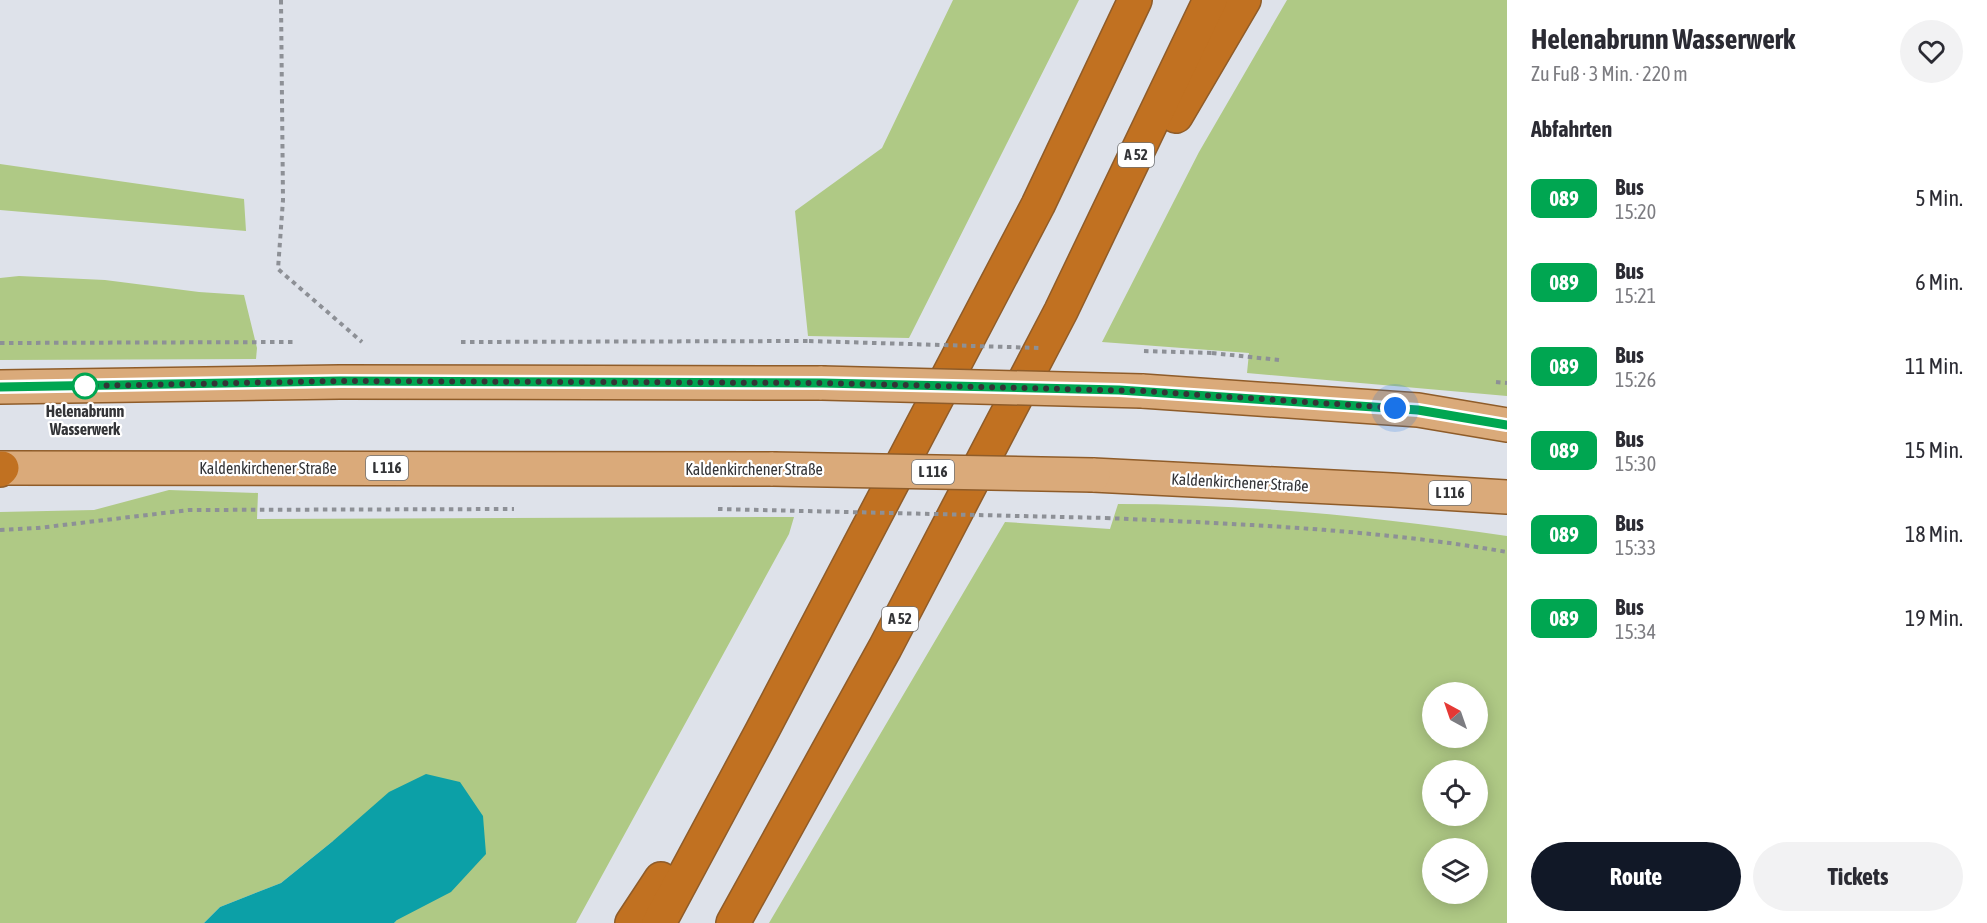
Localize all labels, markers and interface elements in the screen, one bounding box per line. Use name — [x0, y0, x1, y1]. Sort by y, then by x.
button: heart — [1900, 20, 1963, 83]
text: Helenabrunn Wasserwerk — [1531, 23, 1795, 55]
text: Zu Fuß · 3 Min. · 220 m — [1531, 62, 1688, 85]
text: Abfahrten — [1531, 116, 1612, 142]
road number: A 52 — [1118, 143, 1154, 167]
text: Bus — [1615, 174, 1644, 200]
text: 5 Min. — [1915, 185, 1963, 211]
text: 089 — [1549, 186, 1579, 210]
text: 15:20 — [1615, 200, 1656, 223]
text: Bus — [1615, 258, 1644, 284]
text: 6 Min. — [1915, 269, 1963, 295]
text: 089 — [1549, 270, 1579, 294]
text: 15:21 — [1615, 284, 1656, 307]
text: Bus — [1615, 342, 1644, 368]
text: 11 Min. — [1905, 353, 1963, 379]
text: 089 — [1549, 354, 1579, 378]
text: 15:26 — [1615, 368, 1656, 391]
marker: Helenabrunn Wasserwerk — [72, 373, 98, 399]
your location — [1380, 393, 1410, 423]
place label: Helenabrunn Wasserwerk — [46, 402, 125, 438]
text: Bus — [1615, 426, 1644, 452]
text: 15 Min. — [1905, 437, 1963, 463]
text: 089 — [1549, 438, 1579, 462]
text: 15:30 — [1615, 452, 1656, 475]
road number: L 116 — [366, 456, 408, 480]
street label: Kaldenkirchener Straße — [199, 459, 337, 477]
street label: Kaldenkirchener Straße — [685, 460, 823, 478]
road number: L 116 — [912, 460, 954, 484]
street label: Kaldenkirchener Straße — [1171, 469, 1309, 495]
road number: L 116 — [1429, 481, 1471, 505]
text: Bus — [1615, 510, 1644, 536]
text: 18 Min. — [1905, 521, 1963, 547]
text: 089 — [1549, 522, 1579, 546]
text: 15:33 — [1615, 536, 1656, 559]
text: Bus — [1615, 594, 1644, 620]
text: 19 Min. — [1905, 605, 1963, 631]
text: 089 — [1549, 606, 1579, 630]
road number: A 52 — [882, 607, 918, 631]
text: 15:34 — [1615, 620, 1656, 643]
north arrow — [1422, 682, 1488, 748]
map controls — [1422, 682, 1488, 904]
button: locate — [1422, 760, 1488, 826]
button: layers — [1422, 838, 1488, 904]
button: Route — [1531, 842, 1741, 911]
button: Tickets — [1753, 842, 1963, 911]

